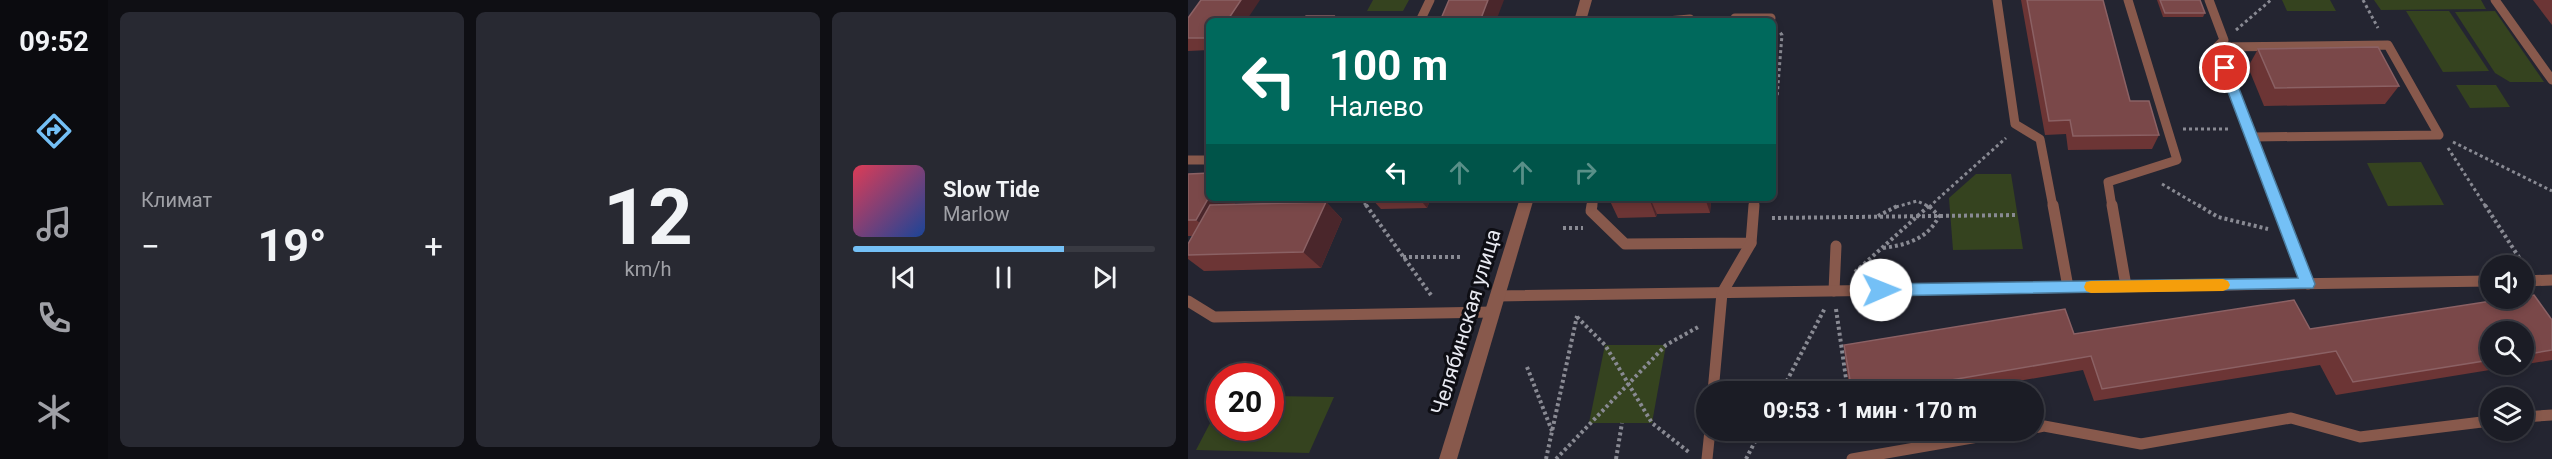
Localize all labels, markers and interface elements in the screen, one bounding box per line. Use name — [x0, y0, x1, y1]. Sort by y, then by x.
text: 09:52 — [19, 26, 89, 58]
text: 100 m — [1329, 41, 1448, 90]
icon: left — [1230, 42, 1308, 120]
pin — [2199, 42, 2250, 93]
icon: arrive — [2208, 51, 2241, 84]
text: Налево — [1329, 91, 1424, 123]
icon: directions — [33, 110, 75, 152]
icon: left — [1380, 156, 1413, 189]
icon: ahead — [1443, 156, 1476, 189]
icon: ahead — [1506, 156, 1539, 189]
icon: right — [1569, 156, 1602, 189]
text: 12 — [603, 172, 693, 263]
text: Slow Tide — [943, 177, 1040, 202]
text: Климат — [141, 188, 212, 212]
text: Marlow — [943, 202, 1009, 226]
icon: music — [33, 203, 75, 245]
text: 19° — [257, 219, 327, 272]
street label: Челябинская улица — [1426, 226, 1506, 418]
text: − — [141, 227, 160, 266]
text: + — [424, 227, 443, 266]
map controls — [2480, 255, 2534, 441]
button: sound — [2480, 255, 2534, 309]
text: km/h — [625, 257, 671, 281]
position arrow — [1849, 258, 1913, 322]
icon: previous — [887, 261, 920, 294]
icon: pause — [987, 261, 1020, 294]
icon: next — [1088, 261, 1121, 294]
icon: phone — [33, 297, 75, 339]
button: search — [2480, 321, 2534, 375]
speed limit sign: 20 — [1206, 363, 1284, 441]
button: layers — [2480, 387, 2534, 441]
icon: climate — [33, 391, 75, 433]
text: 09:53 · 1 мин · 170 m — [1763, 398, 1977, 423]

